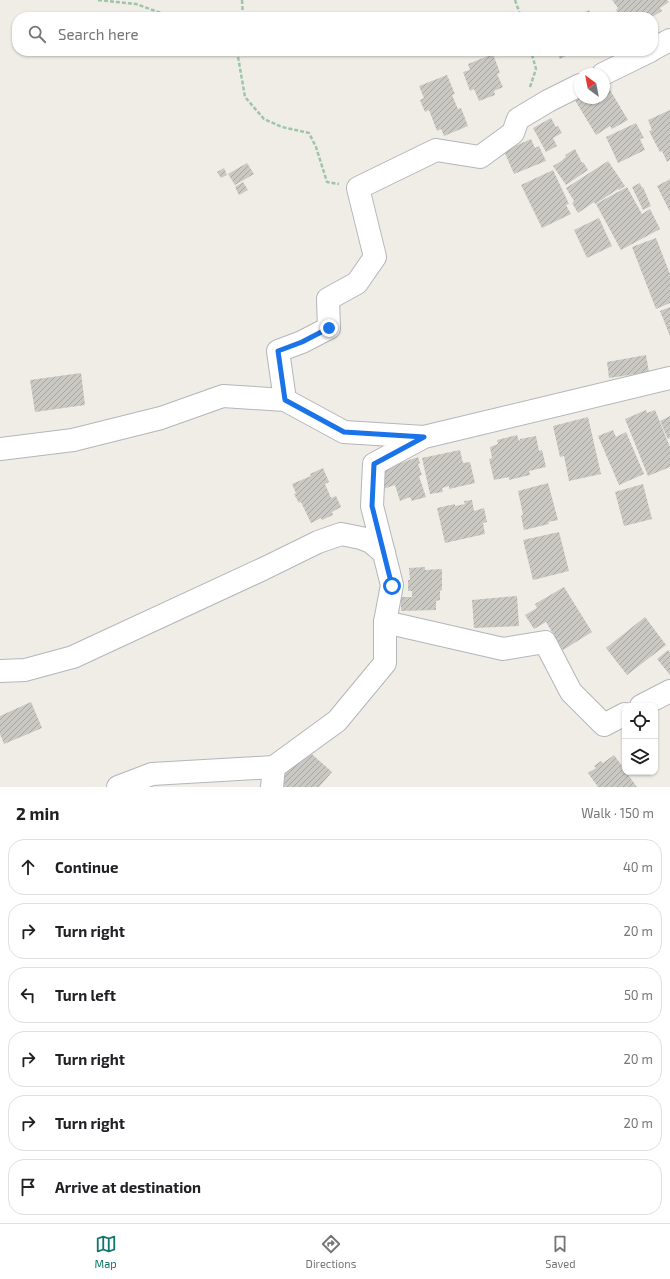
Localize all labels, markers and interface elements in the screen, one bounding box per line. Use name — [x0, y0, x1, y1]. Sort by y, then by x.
search box — [12, 12, 658, 56]
icon: search — [26, 23, 48, 45]
text: Search here — [58, 25, 139, 43]
north arrow — [574, 68, 610, 104]
route end — [320, 319, 338, 337]
route start — [383, 577, 401, 595]
map controls — [622, 703, 658, 775]
button: locate — [622, 703, 658, 739]
button: layers — [622, 739, 658, 775]
text: 2 min — [16, 803, 59, 823]
text: Walk · 150 m — [581, 805, 654, 821]
icon: ahead — [17, 856, 39, 878]
text: Continue — [55, 858, 118, 876]
text: 40 m — [623, 859, 653, 875]
icon: right — [17, 920, 39, 942]
text: Turn right — [55, 922, 125, 940]
text: 20 m — [624, 923, 653, 939]
icon: left — [17, 984, 39, 1006]
text: Turn left — [55, 986, 116, 1004]
text: 50 m — [624, 987, 653, 1003]
icon: right — [17, 1048, 39, 1070]
text: Turn right — [55, 1050, 125, 1068]
text: 20 m — [624, 1051, 653, 1067]
icon: right — [17, 1112, 39, 1134]
text: Turn right — [55, 1114, 125, 1132]
text: 20 m — [624, 1115, 653, 1131]
icon: arrive — [17, 1176, 39, 1198]
text: Arrive at destination — [55, 1178, 201, 1196]
tab: Map — [95, 1233, 117, 1270]
tab: Directions — [306, 1233, 356, 1270]
tab: Saved — [545, 1233, 576, 1270]

